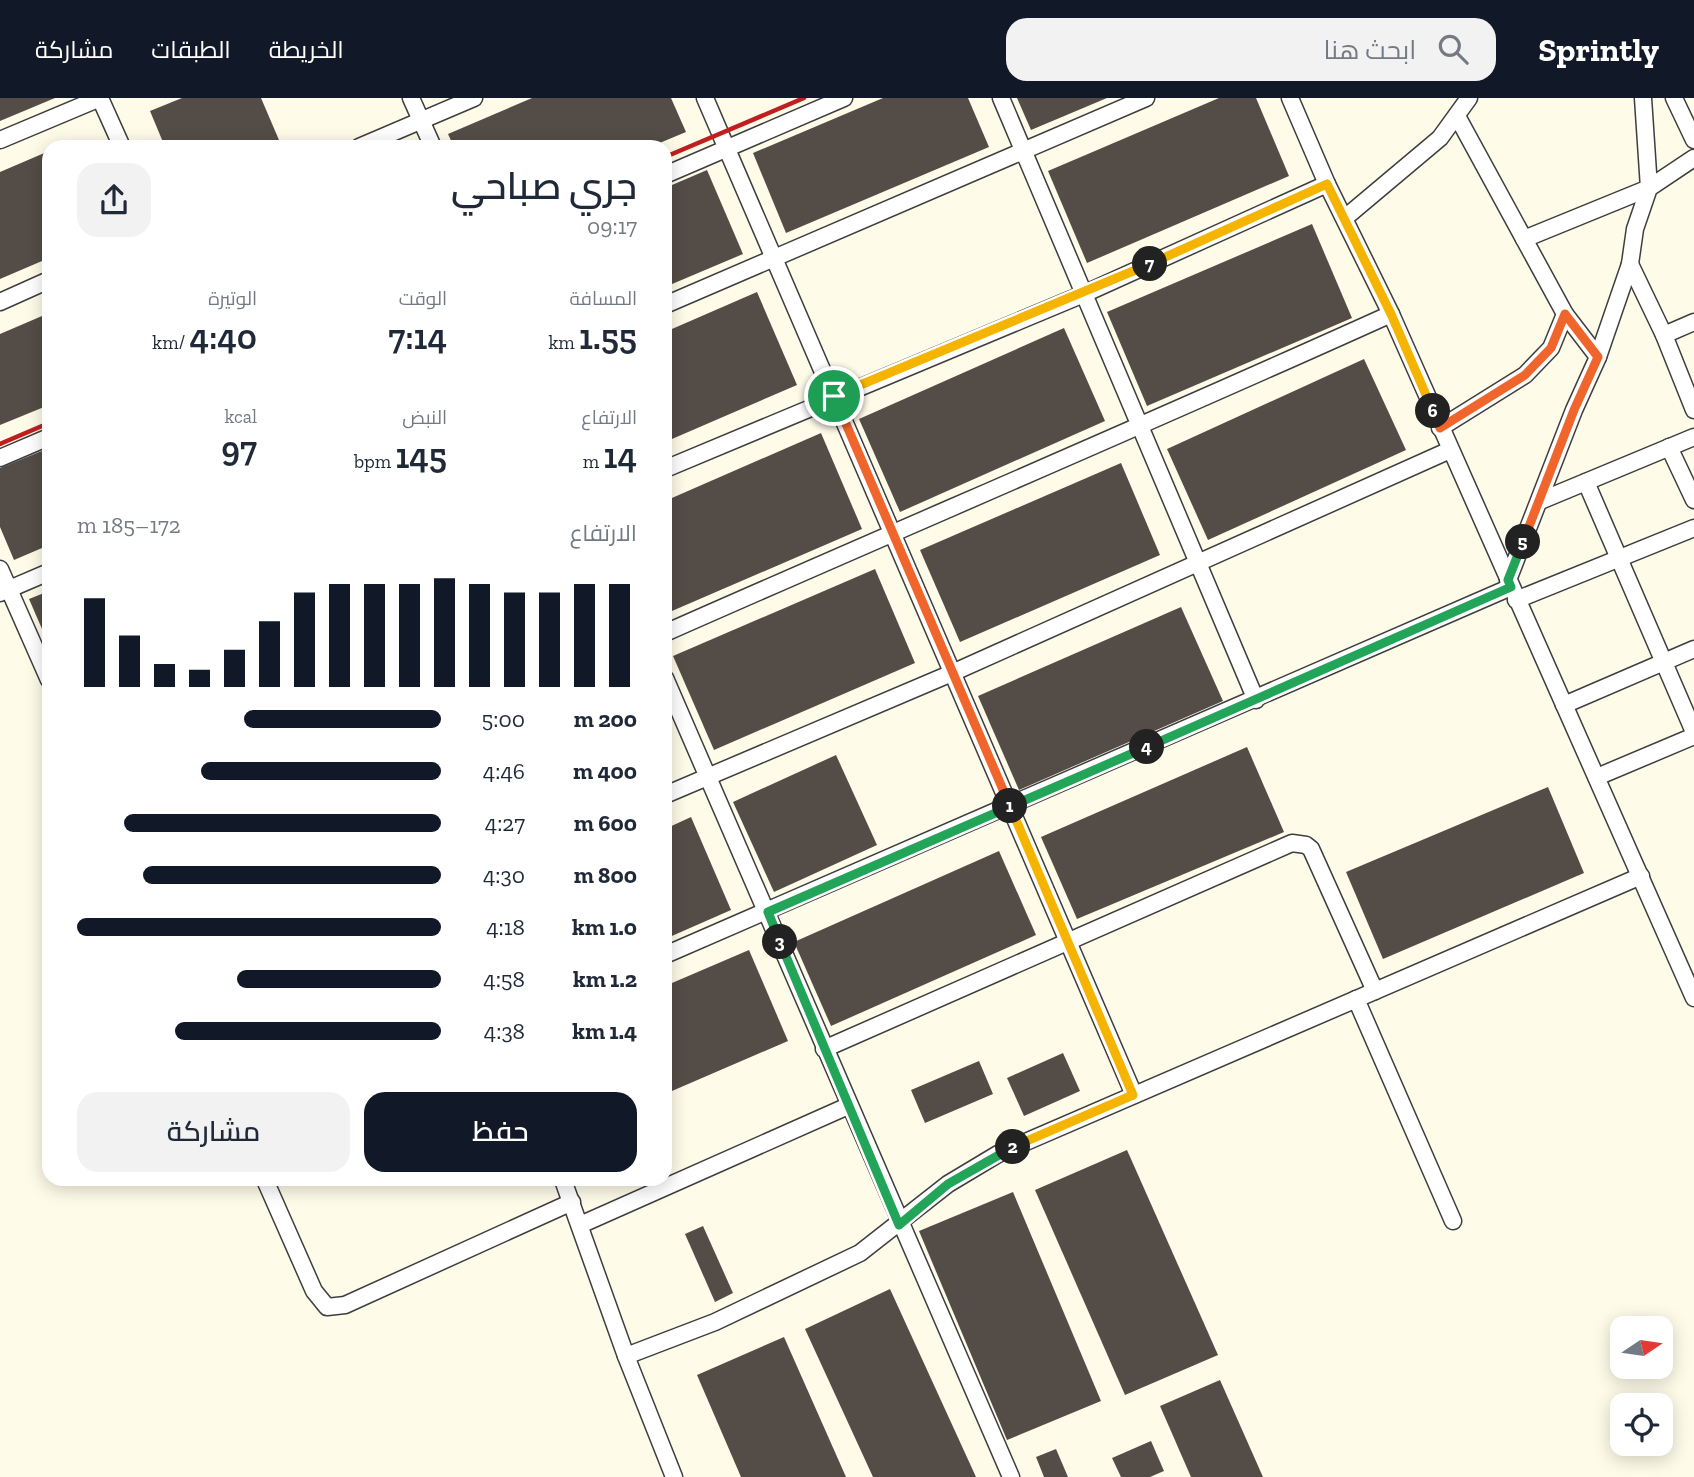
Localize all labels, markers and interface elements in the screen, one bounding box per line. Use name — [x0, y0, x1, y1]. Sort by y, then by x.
search box — [1006, 18, 1496, 81]
icon: search — [1434, 30, 1472, 68]
text: Sprintly — [1538, 30, 1659, 69]
text: ابحث هنا — [1323, 34, 1416, 66]
text: مشاركة — [35, 35, 113, 64]
text: الطبقات — [151, 35, 231, 64]
text: الخريطة — [269, 35, 344, 64]
button: share — [77, 163, 151, 237]
text: جري صباحي — [451, 163, 637, 209]
text: 09:17 — [587, 212, 637, 240]
pin: 7 — [1132, 246, 1168, 282]
text: 7 — [1145, 252, 1154, 275]
text: الوتيرة — [208, 287, 257, 310]
text: الوقت — [399, 287, 447, 310]
text: المسافة — [569, 287, 637, 310]
text: 4:40 — [189, 316, 257, 358]
text: 7:14 — [388, 316, 447, 358]
text: 1.55 — [579, 316, 637, 358]
text: /km — [152, 331, 189, 354]
text: km — [548, 331, 579, 354]
pin — [804, 366, 864, 426]
icon: arrive — [815, 377, 853, 415]
pin: 6 — [1416, 394, 1450, 428]
text: 6 — [1427, 399, 1438, 422]
text: kcal — [224, 405, 257, 428]
text: النبض — [402, 406, 447, 429]
text: الارتفاع — [581, 406, 637, 429]
text: 97 — [221, 428, 257, 470]
text: 145 — [395, 435, 447, 477]
text: 14 — [604, 435, 637, 477]
text: bpm — [354, 450, 395, 473]
text: m — [583, 450, 604, 473]
text: 172–185 m — [77, 511, 181, 539]
text: الارتفاع — [570, 519, 637, 547]
pin: 5 — [1506, 524, 1540, 560]
text: 5 — [1518, 530, 1527, 553]
text: 5:00 — [482, 705, 525, 733]
text: 200 m — [574, 705, 637, 733]
pin: 4 — [1130, 730, 1164, 764]
text: 4 — [1141, 735, 1152, 758]
text: 4:46 — [483, 757, 525, 785]
text: 400 m — [573, 757, 637, 785]
pin: 1 — [992, 788, 1028, 824]
text: 1 — [1006, 794, 1013, 817]
text: 4:27 — [485, 809, 525, 837]
text: 600 m — [574, 809, 637, 837]
text: 4:30 — [483, 861, 525, 889]
text: 800 m — [574, 861, 637, 889]
text: 4:18 — [486, 913, 525, 941]
text: 1.0 km — [572, 913, 637, 941]
pin: 3 — [762, 924, 798, 960]
text: 3 — [774, 930, 785, 953]
text: 4:58 — [483, 965, 525, 993]
text: 1.2 km — [573, 965, 637, 993]
text: 4:38 — [484, 1017, 525, 1045]
text: 1.4 km — [572, 1017, 637, 1045]
button: مشاركة — [77, 1092, 350, 1172]
button: حفظ — [364, 1092, 637, 1172]
pin: 2 — [996, 1130, 1030, 1164]
text: 2 — [1007, 1135, 1018, 1158]
north arrow — [1610, 1316, 1673, 1379]
map controls — [1610, 1316, 1673, 1456]
button: locate — [1610, 1393, 1673, 1456]

